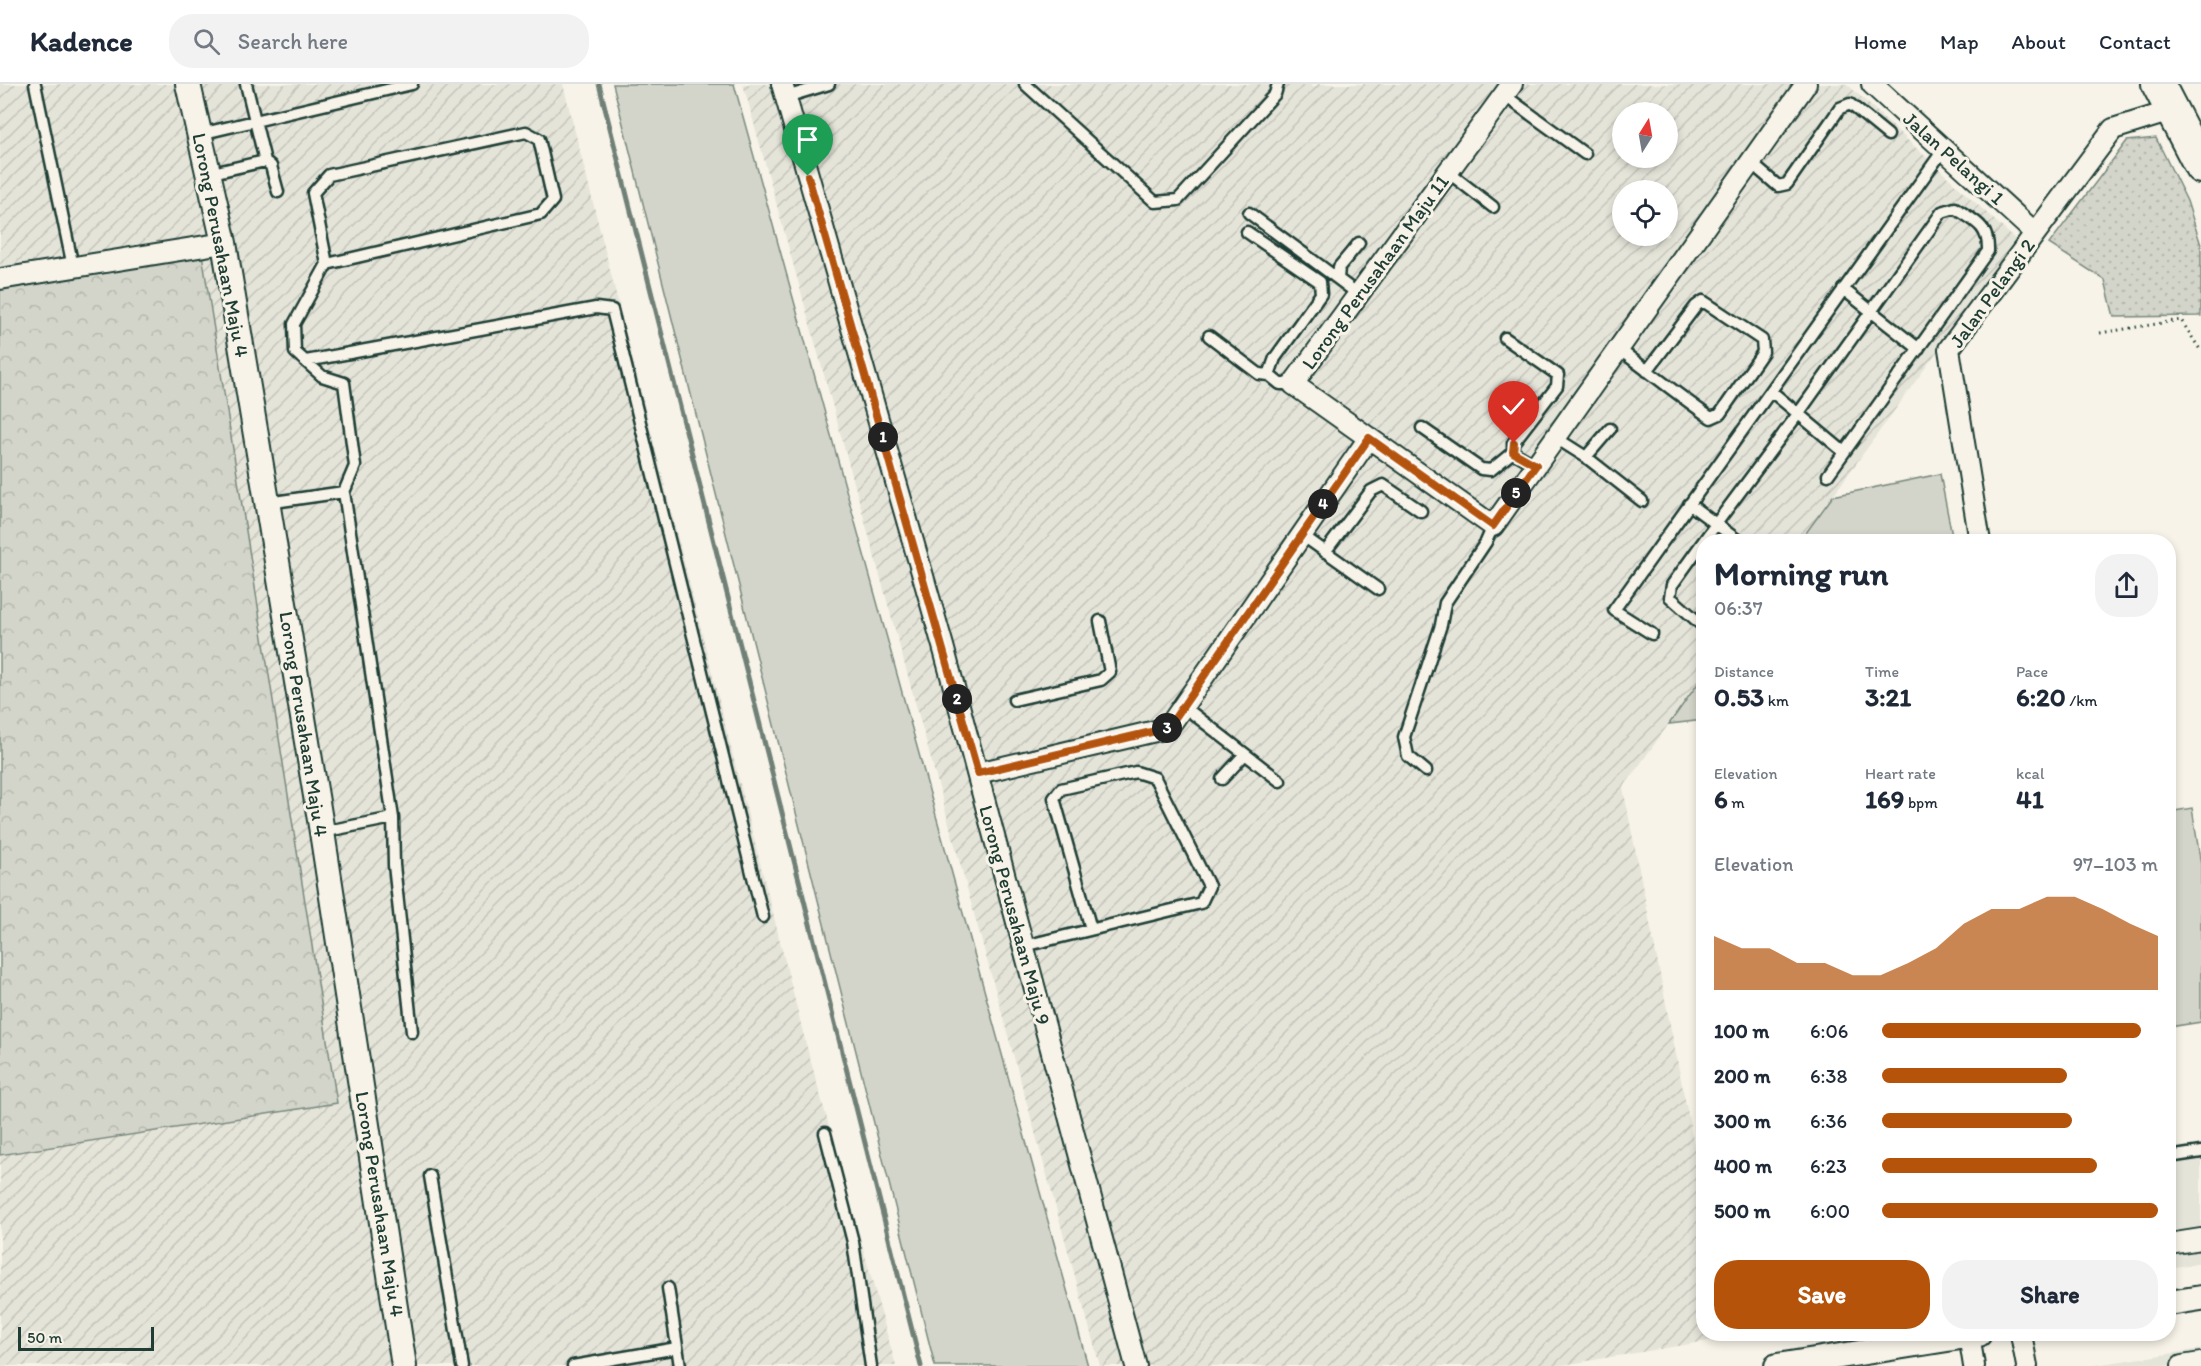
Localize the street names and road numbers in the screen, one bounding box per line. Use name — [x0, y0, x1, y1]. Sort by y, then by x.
street label: Jalan Pelangi 1 — [1898, 106, 2010, 210]
street label: Lorong Perusahaan Maju 4 — [187, 131, 255, 359]
street label: Lorong Perusahaan Maju 11 — [1296, 170, 1454, 374]
street label: Jalan Pelangi 2 — [1944, 233, 2040, 352]
street label: Lorong Perusahaan Maju 4 — [274, 610, 334, 838]
street label: Lorong Perusahaan Maju 9 — [974, 803, 1056, 1027]
street label: Lorong Perusahaan Maju 4 — [350, 1090, 410, 1318]

